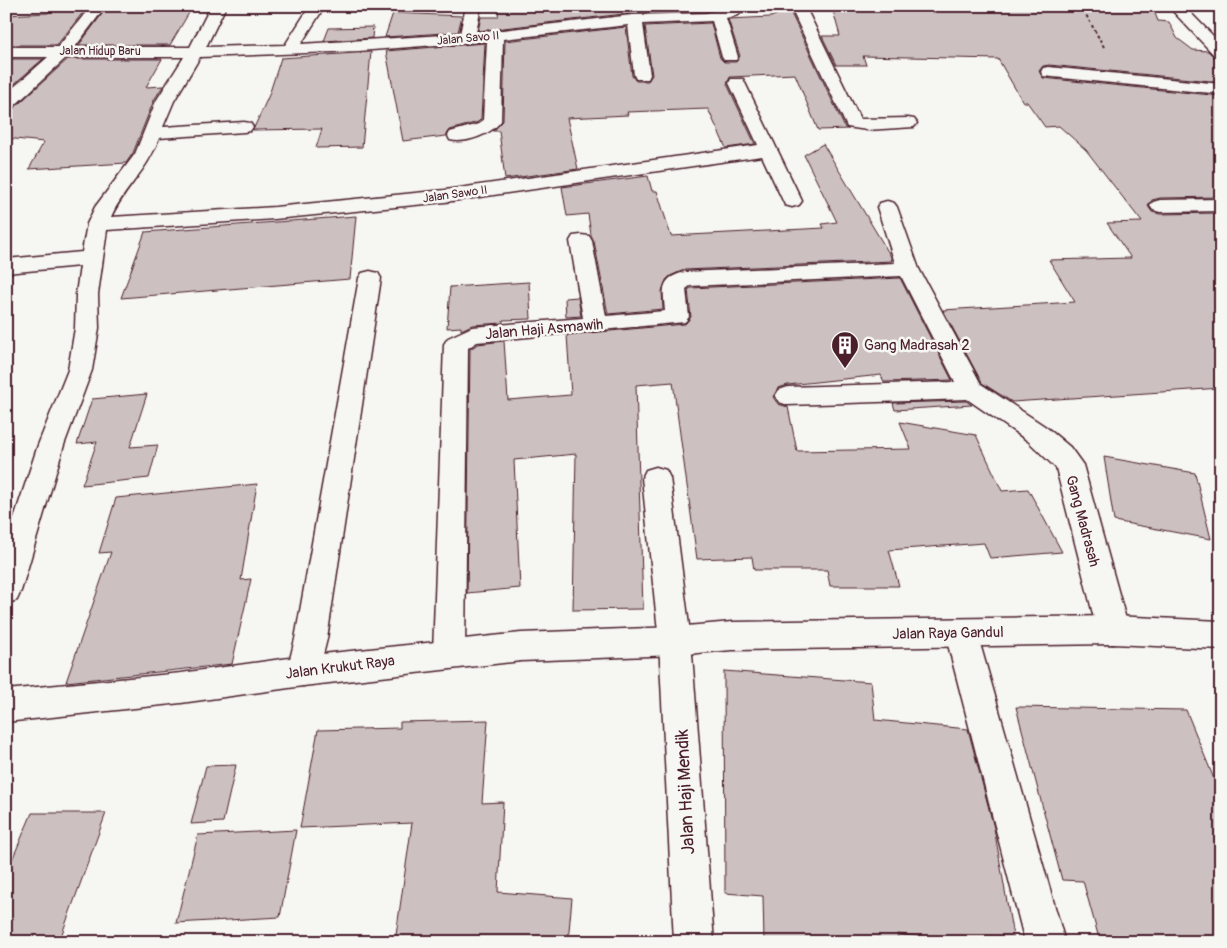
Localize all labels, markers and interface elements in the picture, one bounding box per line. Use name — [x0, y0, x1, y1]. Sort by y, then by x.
street label: Jalan Savo II — [436, 28, 500, 49]
street label: Jalan Hidup Baru — [59, 44, 141, 59]
street label: Jalan Sawo II — [422, 183, 488, 206]
street label: Jalan Haji Asmawih — [484, 315, 604, 344]
building icon: Gang Madrasah 2 — [830, 330, 860, 369]
place label: Gang Madrasah 2 — [864, 336, 970, 355]
street label: Gang Madrasah — [1061, 473, 1104, 569]
street label: Jalan Raya Gandul — [892, 623, 1004, 644]
street label: Jalan Krukut Raya — [284, 651, 396, 684]
street label: Jalan Haji Mendik — [671, 728, 700, 855]

